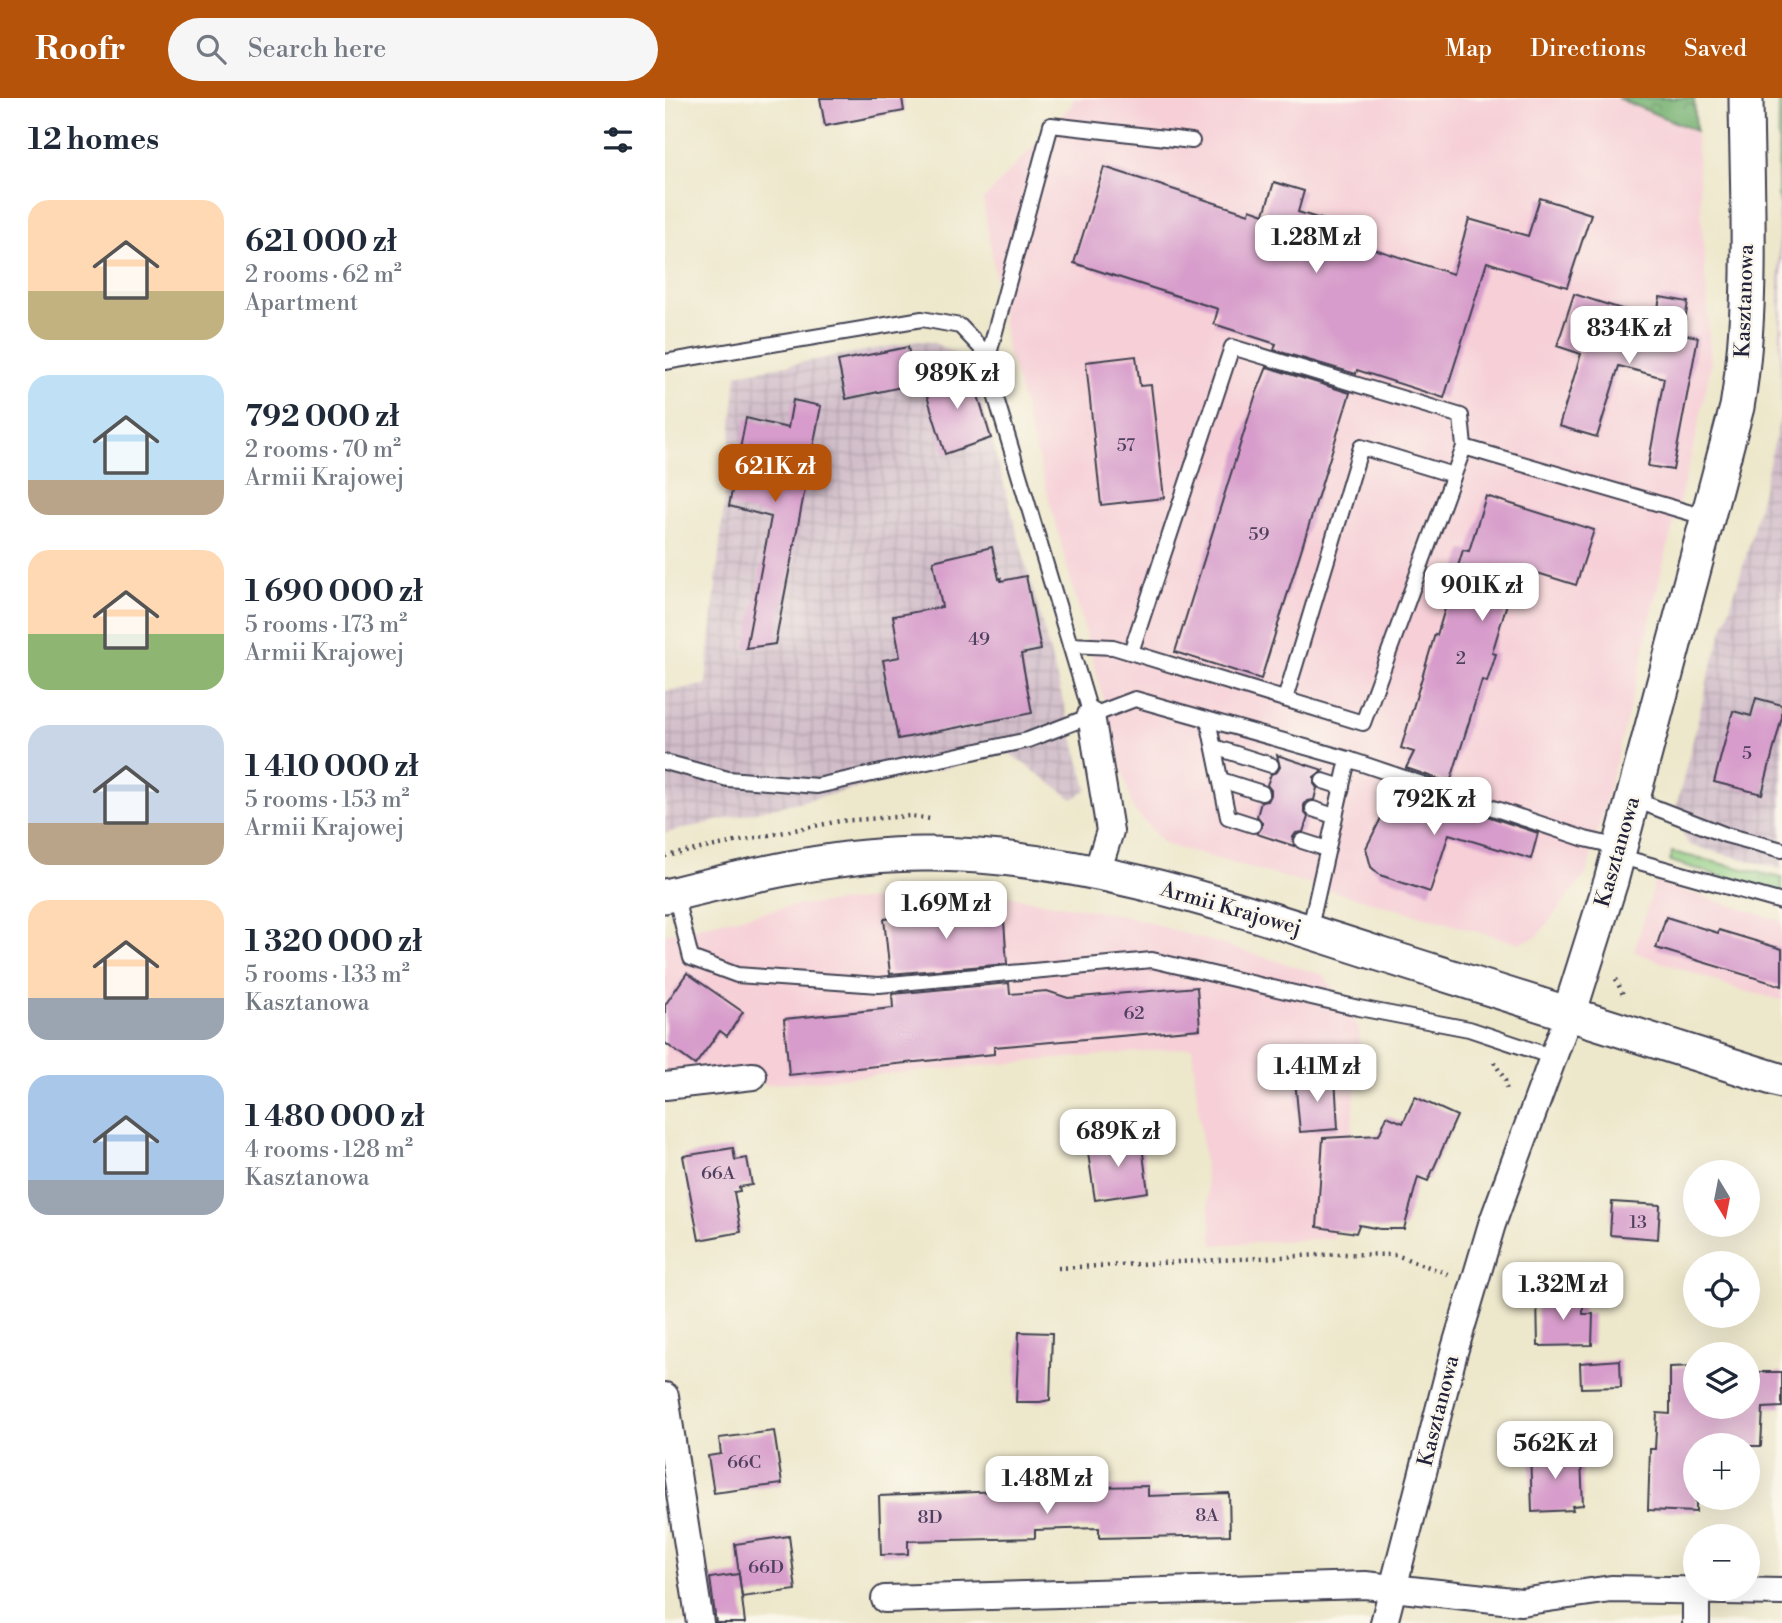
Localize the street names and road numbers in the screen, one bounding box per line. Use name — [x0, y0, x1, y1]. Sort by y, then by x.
street label: Kasztanowa — [1730, 243, 1760, 358]
street label: Kasztanowa — [1590, 793, 1646, 910]
street label: Armii Krajowej — [1157, 876, 1305, 942]
street label: Kasztanowa — [1413, 1352, 1465, 1469]

